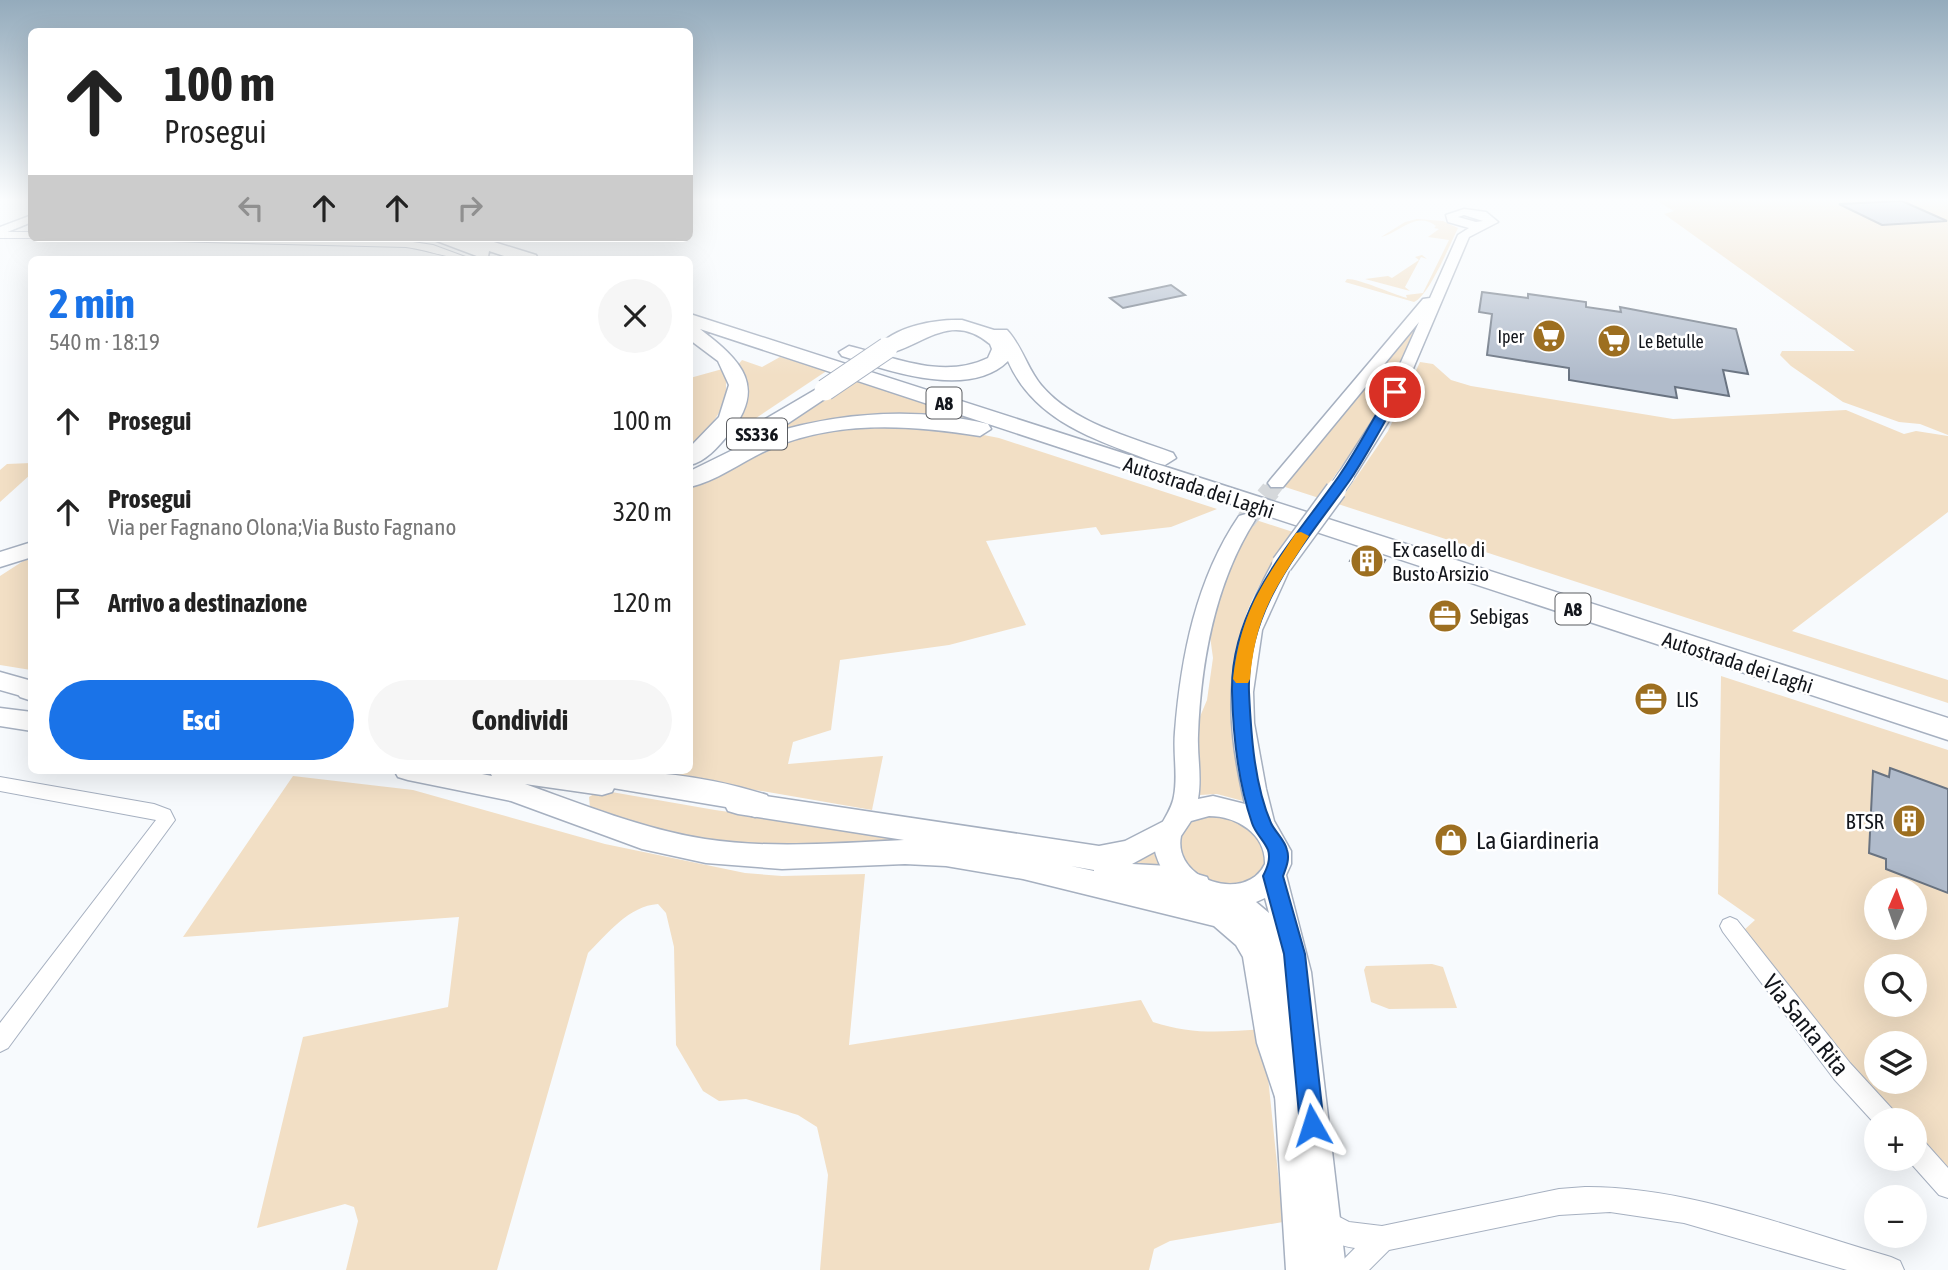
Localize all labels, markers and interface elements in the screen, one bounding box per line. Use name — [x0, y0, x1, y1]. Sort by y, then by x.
text: 100 m — [164, 55, 275, 111]
icon: ahead — [49, 56, 140, 147]
text: Prosegui — [164, 113, 267, 150]
icon: left — [232, 189, 270, 227]
icon: ahead — [305, 189, 343, 227]
icon: ahead — [378, 189, 416, 227]
icon: right — [451, 189, 489, 227]
text: 2 min — [49, 279, 135, 327]
button: close — [598, 279, 672, 353]
supermarket icon: Iper — [1530, 317, 1568, 355]
supermarket icon: Le Betulle — [1595, 322, 1633, 360]
place label: Iper — [1497, 326, 1525, 347]
text: 540 m · 18:19 — [49, 329, 160, 355]
place label: Le Betulle — [1638, 331, 1704, 352]
pin — [1365, 362, 1425, 422]
icon: arrive — [1376, 373, 1414, 411]
road number: A8 — [926, 388, 962, 418]
icon: ahead — [49, 402, 87, 440]
text: Prosegui — [108, 406, 191, 436]
text: 100 m — [613, 406, 672, 436]
road number: SS336 — [727, 418, 787, 449]
street label: Autostrada dei Laghi — [1121, 451, 1277, 523]
text: Prosegui — [108, 484, 191, 514]
icon: ahead — [49, 493, 87, 531]
text: 320 m — [613, 497, 672, 527]
text: Via per Fagnano Olona;Via Busto Fagnano — [108, 514, 456, 540]
place label: Ex casello di Busto Arsizio — [1392, 537, 1489, 585]
building icon: Ex casello di Busto Arsizio — [1348, 542, 1386, 580]
icon: arrive — [49, 584, 87, 622]
text: Arrivo a destinazione — [108, 588, 307, 618]
text: 120 m — [613, 588, 672, 618]
road number: A8 — [1556, 594, 1590, 624]
office icon: Sebigas — [1426, 597, 1464, 635]
place label: Sebigas — [1470, 604, 1529, 628]
street label: Autostrada dei Laghi — [1660, 626, 1816, 698]
button: Esci — [49, 680, 354, 760]
button: Condividi — [368, 680, 672, 760]
office icon: LIS — [1632, 680, 1670, 718]
place label: LIS — [1676, 687, 1698, 711]
building icon: BTSR — [1890, 802, 1928, 840]
place label: BTSR — [1846, 809, 1884, 833]
shop icon: La Giardineria — [1432, 821, 1470, 859]
place label: La Giardineria — [1476, 827, 1599, 854]
north arrow — [1864, 877, 1927, 940]
map controls — [1864, 877, 1927, 1248]
button: search — [1864, 954, 1927, 1017]
street label: Via Santa Rita — [1757, 969, 1855, 1081]
button: layers — [1864, 1031, 1927, 1094]
position arrow — [1275, 1088, 1349, 1162]
button: + — [1864, 1108, 1927, 1171]
button: − — [1864, 1185, 1927, 1248]

